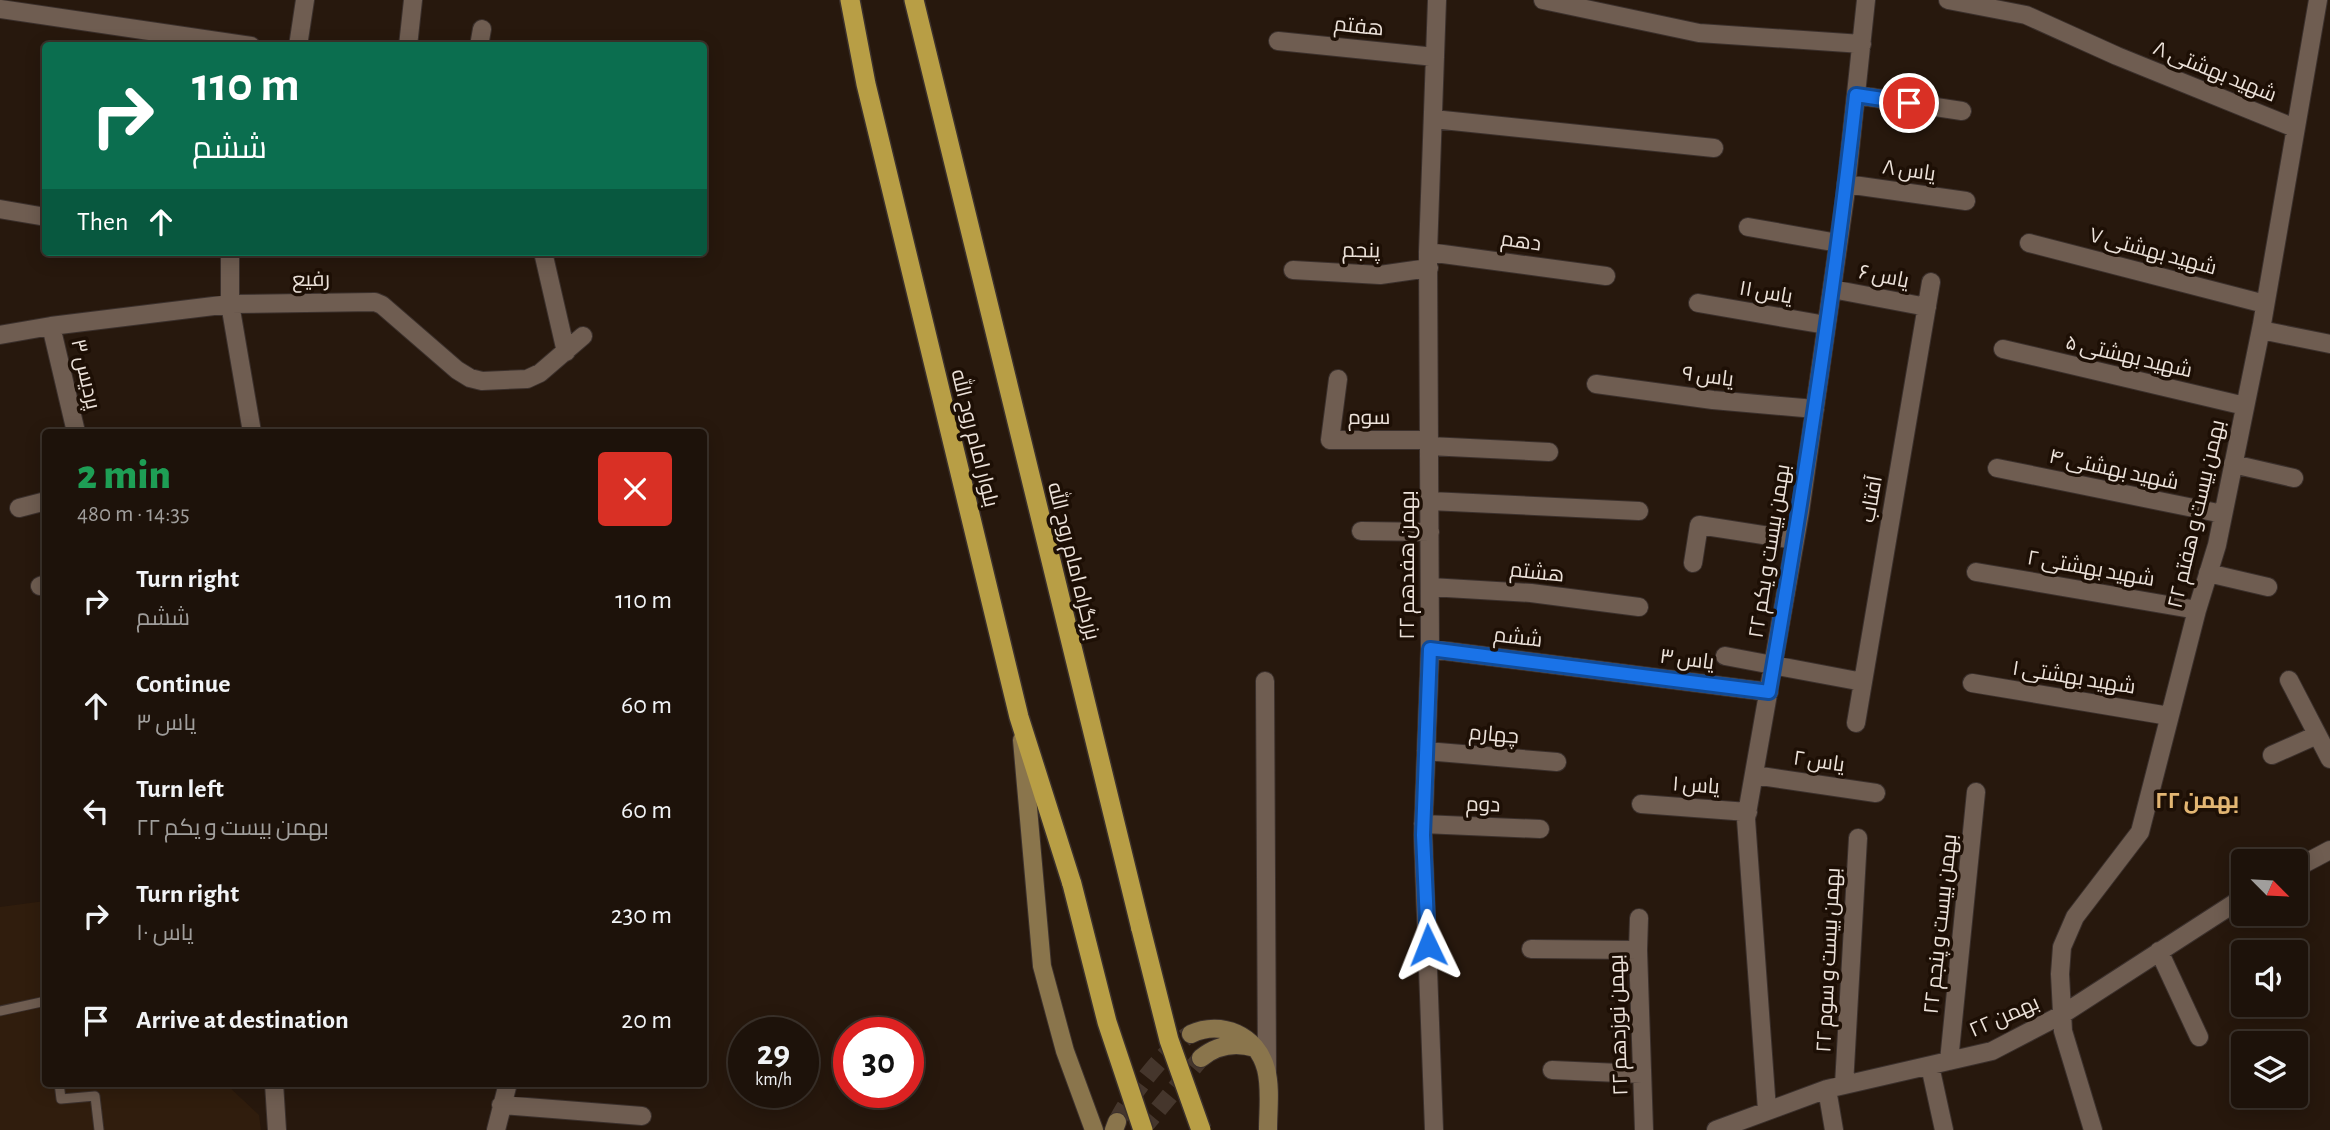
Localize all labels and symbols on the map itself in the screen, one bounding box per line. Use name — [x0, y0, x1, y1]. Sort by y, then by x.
street label: هفتم — [1333, 13, 1385, 43]
street label: شهید بهشتی ۸ — [2149, 37, 2279, 108]
pin — [1879, 73, 1939, 133]
street label: یاس ۸ — [1881, 156, 1937, 187]
street label: شهید بهشتی ۷ — [2086, 224, 2219, 281]
street label: دهم — [1499, 228, 1543, 258]
street label: پنجم — [1342, 240, 1381, 264]
street label: یاس ۶ — [1857, 261, 1911, 294]
street label: رفیع — [292, 269, 330, 293]
street label: یاس ۱۱ — [1737, 277, 1795, 310]
street label: شهید بهشتی ۵ — [2063, 332, 2194, 383]
street label: پردیس ۳ — [64, 337, 104, 412]
street label: یاس ۹ — [1681, 363, 1735, 392]
street label: بلوار امام روح الله — [944, 366, 1006, 510]
street label: سوم — [1348, 407, 1390, 431]
street label: ۲۲ بهمن بیست و هفتم — [2165, 418, 2231, 611]
street label: شهید بهشتی ۴ — [2047, 446, 2181, 495]
street label: ۲۲ بهمن بیست و یکم — [1745, 462, 1797, 640]
street label: آفتاب — [1855, 473, 1886, 524]
street label: بزرگراه امام روح الله — [1041, 479, 1107, 643]
street label: ۲۲ بهمن هفدهم — [1397, 490, 1421, 640]
street label: شهید بهشتی ۲ — [2025, 547, 2156, 592]
street label: هشتم — [1508, 559, 1565, 589]
street label: ششم — [1492, 624, 1544, 654]
street label: یاس ۳ — [1658, 646, 1716, 675]
street label: شهید بهشتی ۱ — [2011, 657, 2137, 700]
street label: چهارم — [1468, 722, 1520, 750]
street label: یاس ۲ — [1792, 747, 1846, 778]
street label: یاس ۱ — [1672, 773, 1721, 800]
district label: ۲۲ بهمن — [2155, 790, 2239, 814]
street label: دوم — [1465, 793, 1501, 819]
street label: ۲۲ بهمن بیست و پنجم — [1921, 833, 1963, 1015]
north arrow — [2231, 849, 2308, 926]
street label: ۲۲ بهمن بیست و سوم — [1813, 867, 1847, 1053]
position arrow — [1391, 908, 1465, 982]
street label: ۲۲ بهمن نوزدهم — [1606, 954, 1634, 1096]
street label: ۲۲ بهمن — [1966, 992, 2043, 1043]
speed limit sign: 30 — [833, 1017, 924, 1108]

